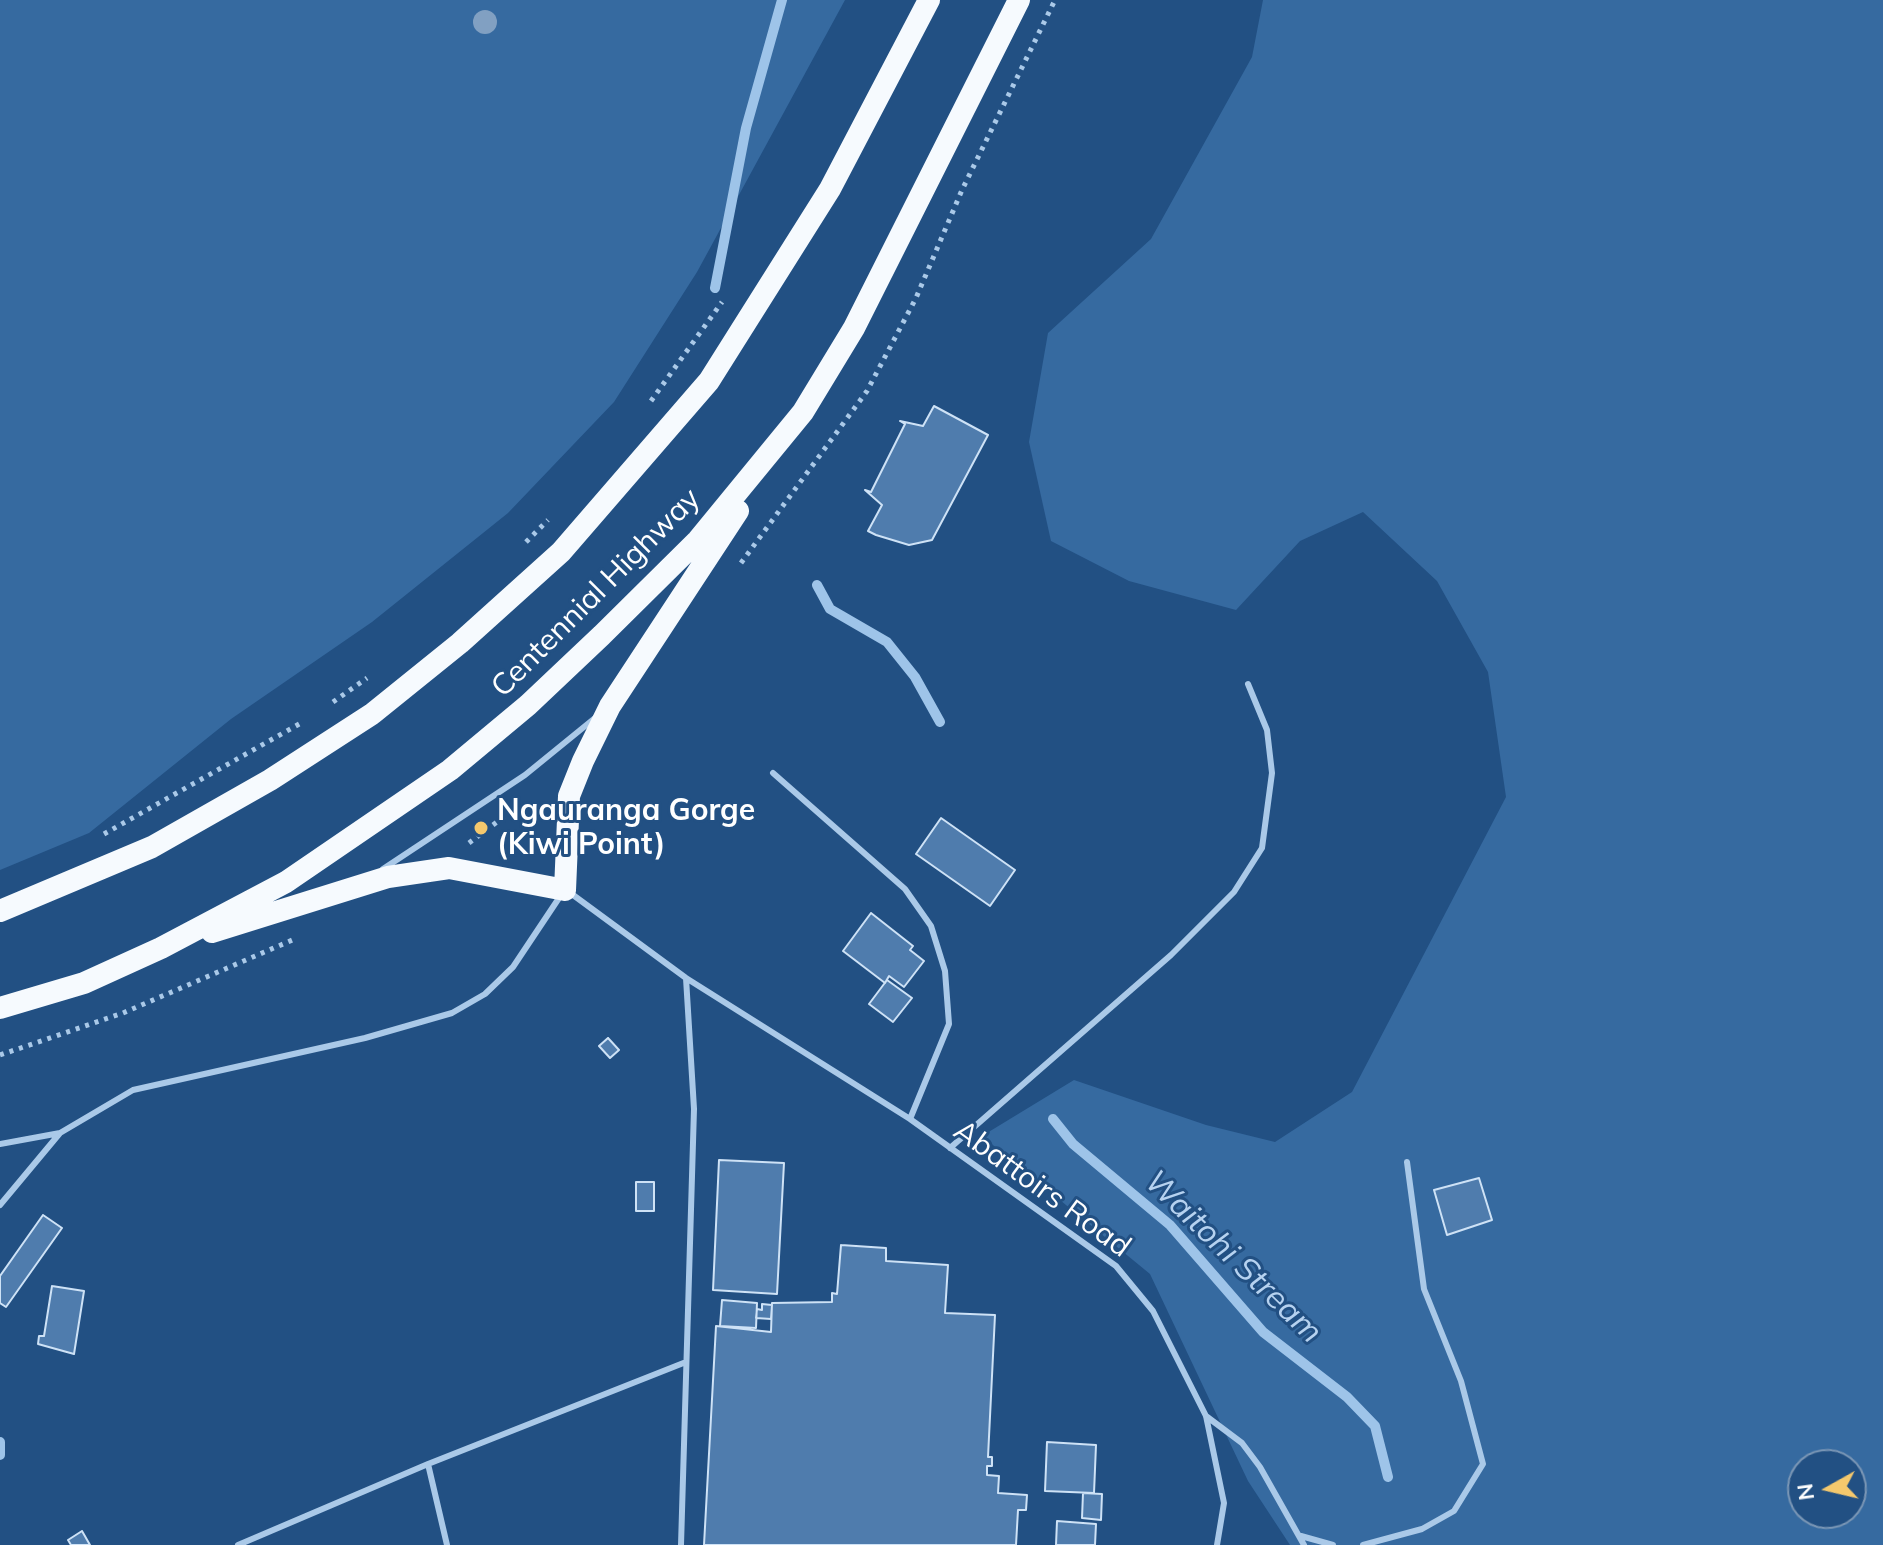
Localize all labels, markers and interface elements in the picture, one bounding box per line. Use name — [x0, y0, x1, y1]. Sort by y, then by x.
street label: Centennial Highway — [484, 481, 708, 705]
place label: Ngauranga Gorge (Kiwi Point) — [497, 793, 755, 864]
marker: Ngauranga Gorge (Kiwi Point) — [472, 819, 490, 837]
street label: Abattoirs Road — [947, 1113, 1137, 1265]
water label: Waitohi Stream — [1136, 1163, 1330, 1351]
north arrow — [1787, 1449, 1867, 1529]
text: N — [1790, 1482, 1820, 1502]

